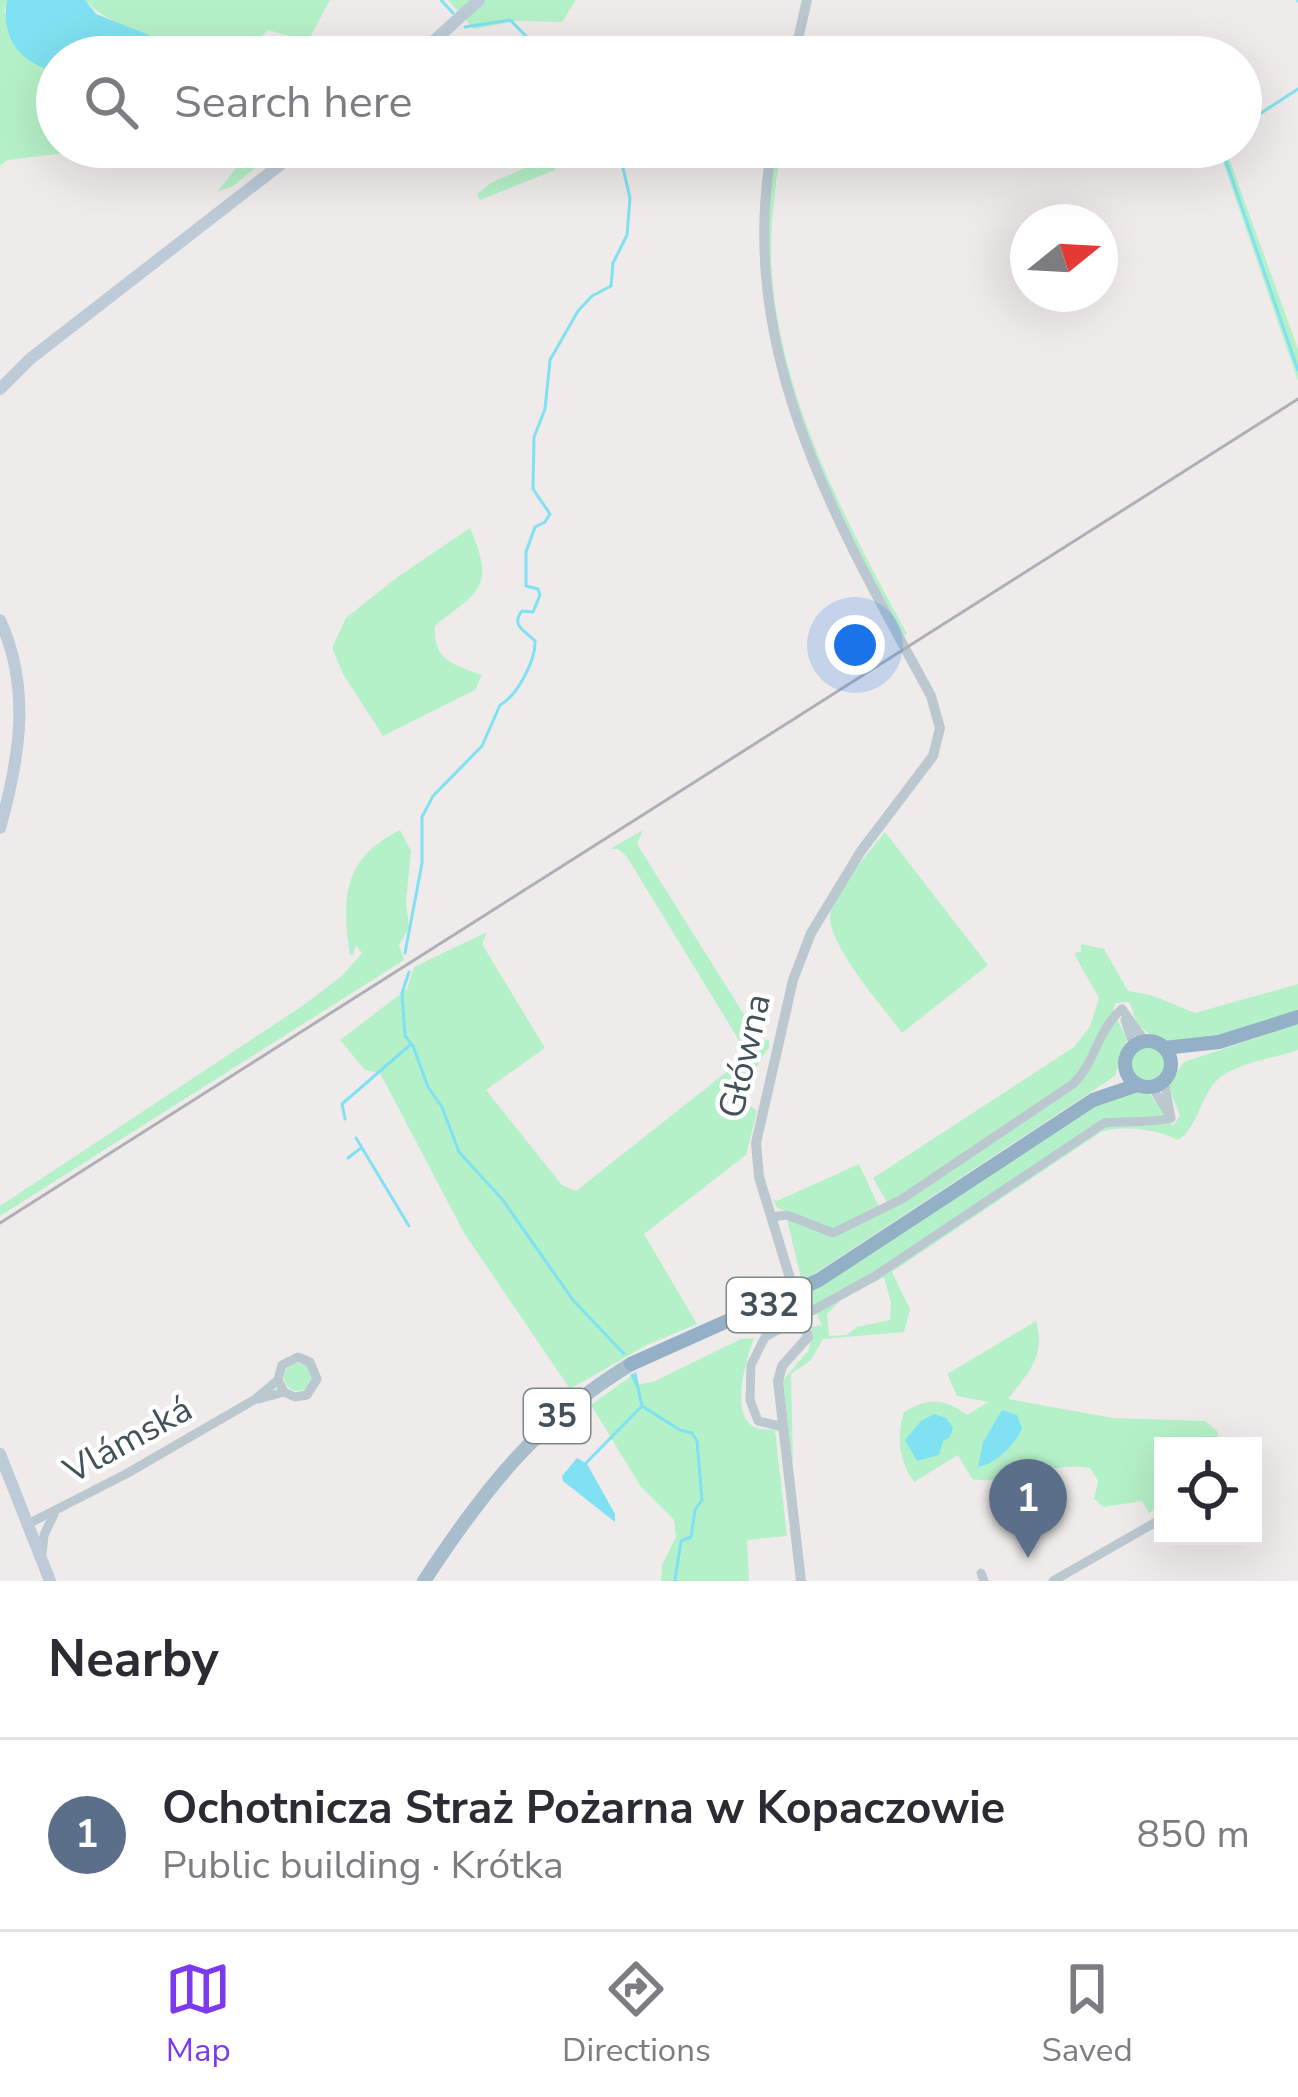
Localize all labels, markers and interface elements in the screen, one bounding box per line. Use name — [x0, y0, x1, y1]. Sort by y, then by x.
search box — [36, 36, 1262, 168]
icon: search — [78, 69, 144, 135]
text: Search here — [174, 72, 413, 133]
north arrow — [1010, 204, 1118, 312]
your location — [825, 615, 885, 675]
street label: Główna — [707, 989, 783, 1123]
road number: 332 — [727, 1278, 811, 1332]
street label: Vlámská — [54, 1385, 201, 1496]
road number: 35 — [524, 1389, 590, 1443]
map controls — [1154, 1437, 1262, 1545]
button: locate — [1154, 1437, 1262, 1545]
pin: 1 — [989, 1459, 1067, 1558]
text: Nearby — [48, 1624, 219, 1694]
text: Ochotnicza Straż Pożarna w Kopaczowie — [162, 1778, 1005, 1839]
text: 1 — [75, 1808, 99, 1861]
text: 850 m — [1136, 1808, 1250, 1861]
text: Public building · Krótka — [162, 1839, 564, 1892]
tab: Map — [165, 1956, 231, 2073]
tab: Directions — [562, 1956, 711, 2073]
tab: Saved — [1041, 1956, 1133, 2073]

